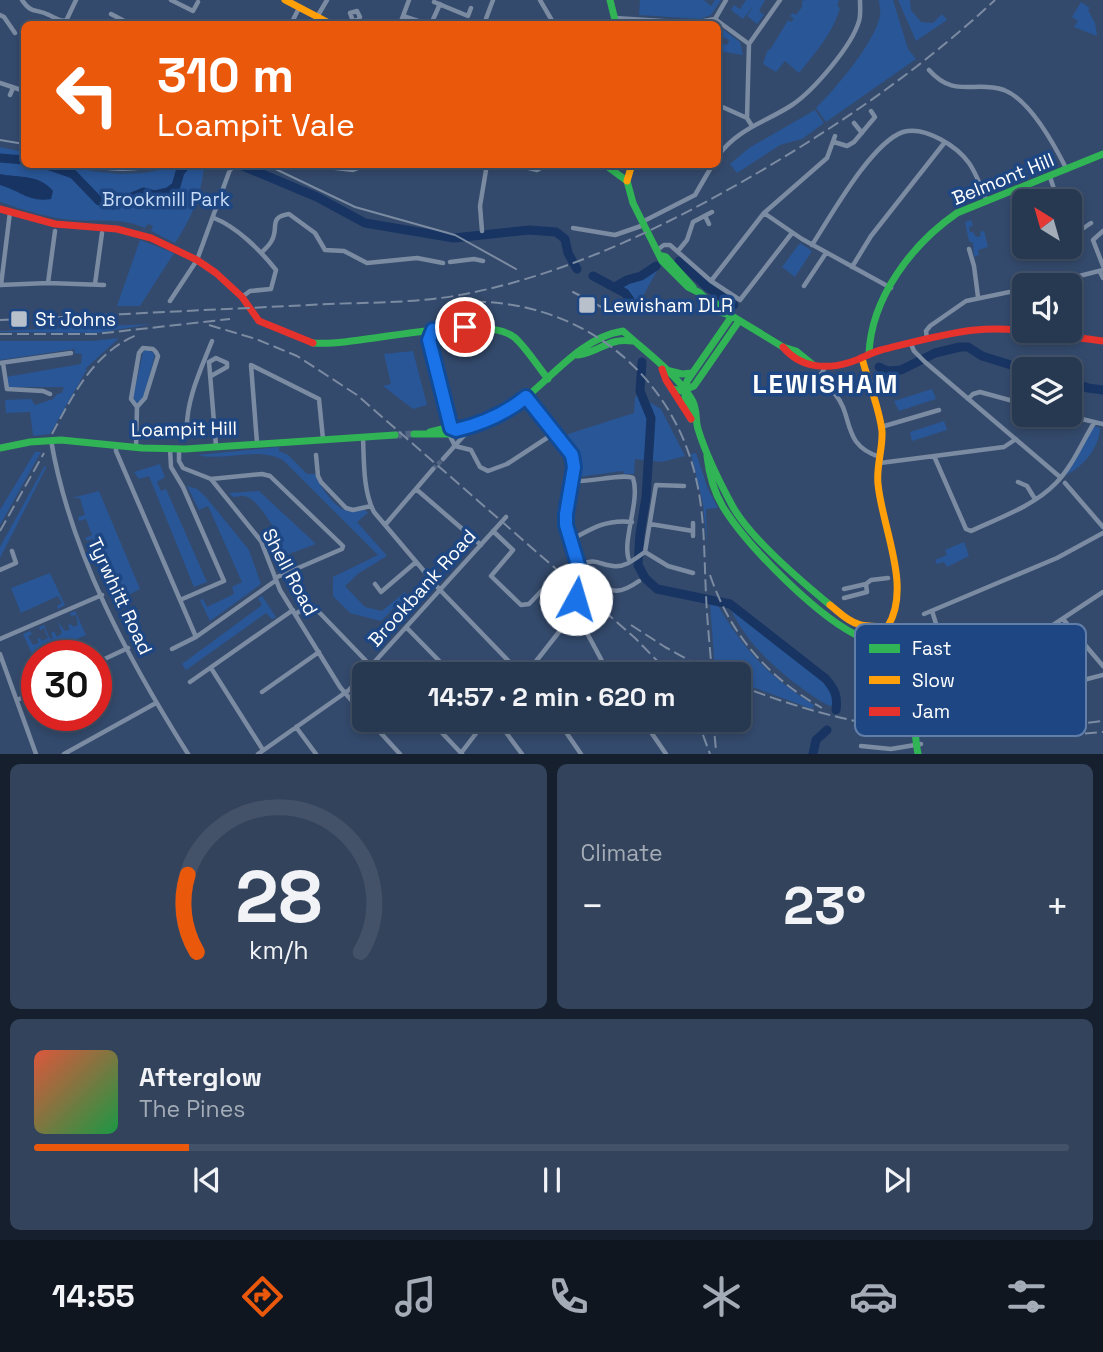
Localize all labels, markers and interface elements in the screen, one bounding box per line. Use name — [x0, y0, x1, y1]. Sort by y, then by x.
text: 310 m — [157, 44, 294, 106]
icon: left — [42, 49, 133, 140]
text: Loampit Vale — [157, 105, 355, 145]
street label: Belmont Hill — [948, 147, 1058, 211]
park label: Brookmill Park — [102, 187, 230, 212]
north arrow — [1012, 189, 1082, 259]
map controls — [1012, 189, 1082, 427]
button: sound — [1012, 273, 1082, 343]
place label: Lewisham DLR — [603, 293, 733, 318]
marker: Lewisham DLR — [577, 295, 597, 315]
pin — [435, 297, 495, 357]
place label: St Johns — [35, 307, 116, 332]
icon: arrive — [446, 308, 484, 346]
marker: St Johns — [9, 309, 29, 329]
button: layers — [1012, 357, 1082, 427]
district label: LEWISHAM — [753, 367, 899, 401]
street label: Loampit Hill — [131, 416, 237, 442]
street label: Shell Road — [257, 524, 323, 620]
street label: Brookbank Road — [363, 524, 481, 652]
street label: Tyrwhitt Road — [82, 533, 158, 659]
position arrow — [539, 562, 613, 636]
legend — [855, 624, 1086, 736]
text: Fast — [912, 636, 952, 661]
speed limit sign: 30 — [21, 640, 112, 731]
text: Slow — [912, 668, 955, 693]
text: 14:57 · 2 min · 620 m — [428, 680, 675, 714]
text: Jam — [912, 699, 950, 724]
text: Climate — [581, 838, 663, 868]
text: 28 — [235, 851, 322, 944]
text: 23° — [783, 873, 866, 939]
text: − — [581, 882, 604, 930]
text: + — [1045, 882, 1069, 930]
text: km/h — [248, 934, 308, 966]
text: Afterglow — [139, 1060, 262, 1094]
text: The Pines — [139, 1094, 245, 1124]
icon: previous — [188, 1161, 226, 1199]
icon: pause — [533, 1161, 571, 1199]
icon: next — [878, 1161, 916, 1199]
icon: directions — [238, 1272, 287, 1321]
icon: music — [391, 1272, 440, 1321]
icon: phone — [544, 1272, 593, 1321]
icon: climate — [697, 1272, 746, 1321]
icon: car — [849, 1272, 898, 1321]
icon: filters — [1002, 1272, 1051, 1321]
text: 14:55 — [52, 1276, 135, 1316]

